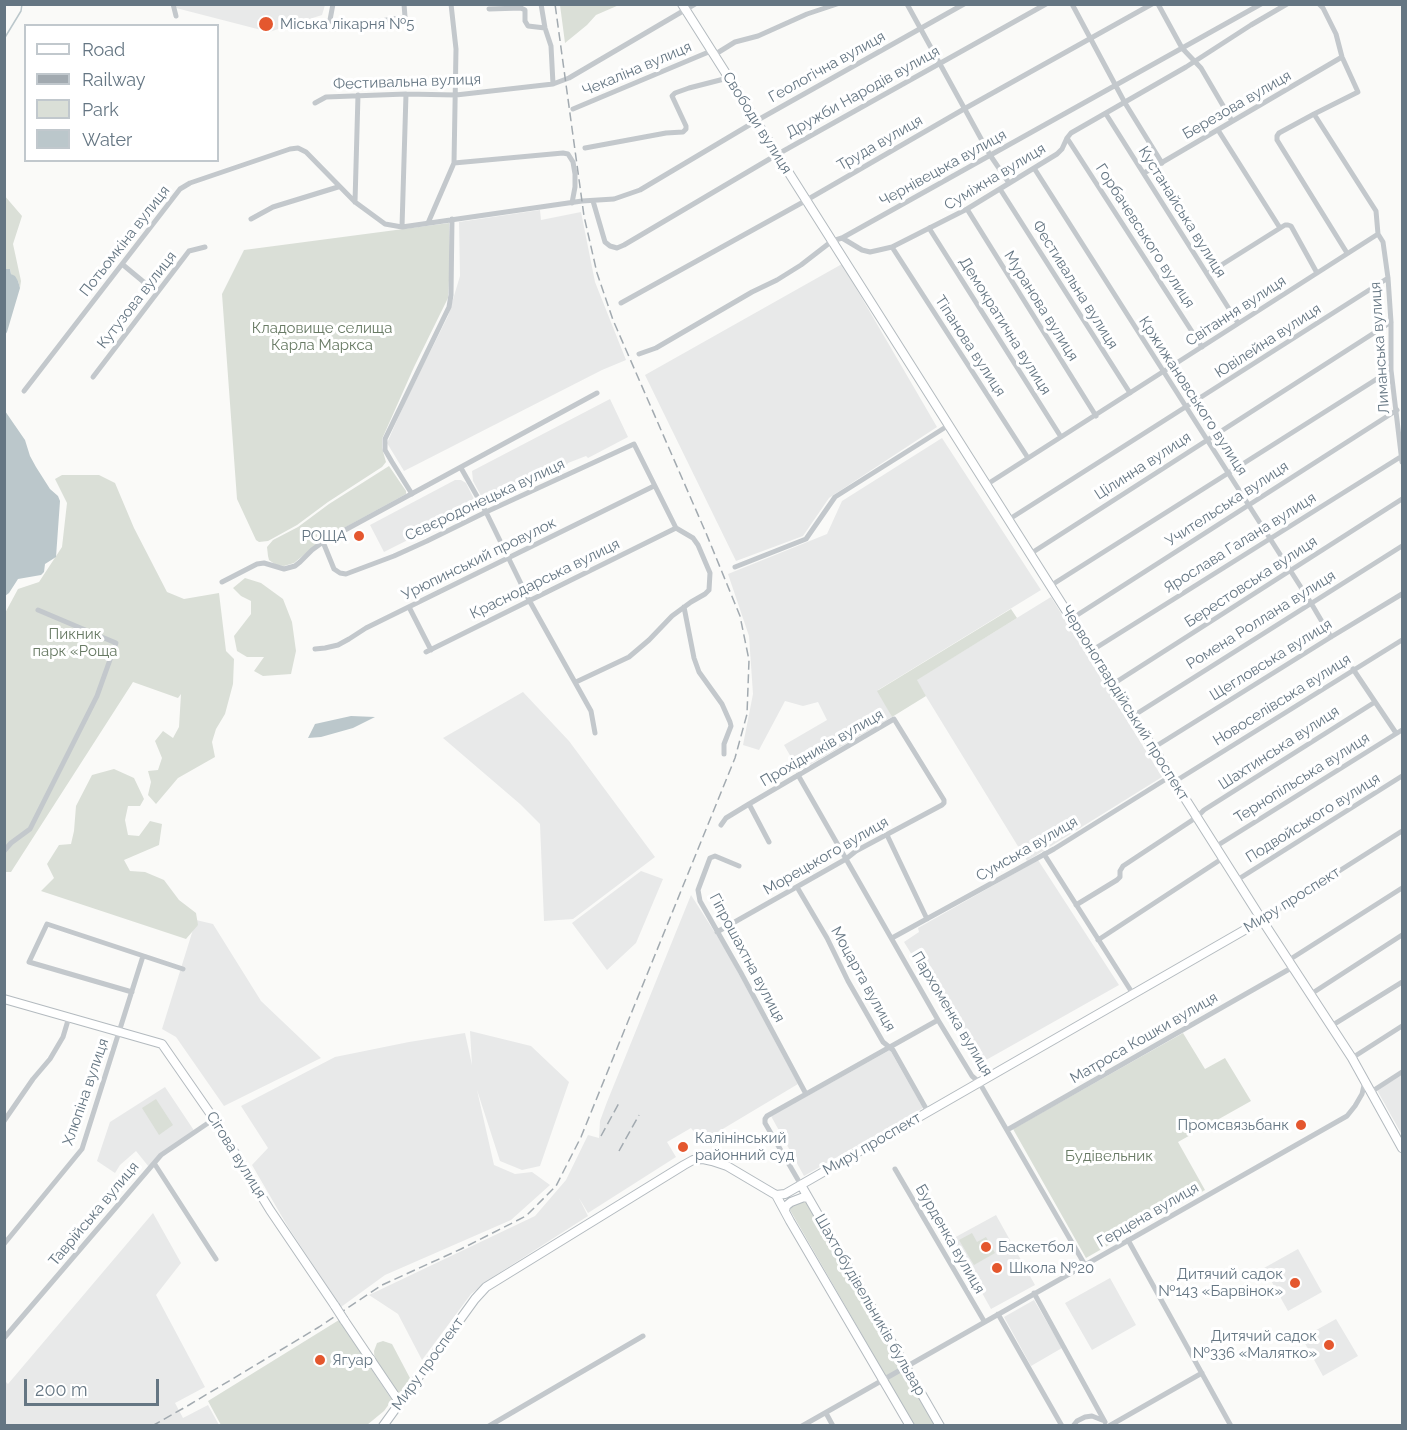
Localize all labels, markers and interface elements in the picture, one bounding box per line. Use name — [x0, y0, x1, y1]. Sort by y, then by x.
marker: Міська лікарня №5 — [257, 15, 275, 33]
place label: Міська лікарня №5 — [280, 15, 414, 33]
legend — [24, 24, 219, 162]
street label: Геологічна вулиця — [765, 27, 889, 107]
street label: Чекаліна вулиця — [580, 38, 694, 100]
text: Road — [82, 39, 125, 60]
street label: Дружби Народів вулиця — [783, 42, 943, 142]
street label: Березова вулиця — [1179, 67, 1295, 143]
text: Railway — [82, 69, 146, 90]
street label: Свободи вулиця — [718, 69, 796, 177]
street label: Фестивальна вулиця — [333, 70, 481, 94]
text: Park — [82, 99, 119, 120]
street label: Труда вулиця — [834, 111, 926, 175]
street label: Чернівецька вулиця — [876, 126, 1010, 210]
text: Water — [82, 129, 132, 150]
street label: Суміжна вулиця — [941, 140, 1049, 214]
street label: Кустанайська вулиця — [1134, 143, 1230, 281]
street label: Горбачевського вулиця — [1092, 160, 1198, 312]
street label: Потьомкіна вулиця — [76, 182, 174, 300]
street label: Фестивальна вулиця — [1028, 217, 1122, 353]
street label: Кутузова вулиця — [93, 248, 181, 352]
street label: Муранова вулиця — [1000, 248, 1082, 364]
street label: Демократична вулиця — [955, 254, 1055, 398]
street label: Світання вулиця — [1182, 272, 1290, 350]
street label: Лиманська вулиця — [1366, 281, 1394, 415]
street label: Тіпанова вулиця — [931, 292, 1009, 400]
street label: Ювілейна вулиця — [1212, 300, 1324, 382]
street label: Кржижановського вулиця — [1135, 313, 1251, 479]
park label: Кладовище селища Карла Маркса — [252, 319, 392, 354]
street label: Цілинна вулиця — [1091, 428, 1195, 504]
street label: Сєвєродонецька вулиця — [402, 455, 568, 545]
street label: Учительська вулиця — [1162, 457, 1292, 551]
street label: Ярослава Галана вулиця — [1161, 489, 1319, 597]
street label: Урюпинський провулок — [399, 514, 559, 604]
place label: РОЩА — [301, 527, 347, 545]
marker: РОЩА — [352, 529, 366, 543]
street label: Берестовська вулиця — [1181, 532, 1321, 632]
street label: Краснодарська вулиця — [467, 535, 623, 623]
street label: Ромена Роллана вулиця — [1183, 567, 1339, 673]
street label: Червоногвардійський проспект — [1057, 602, 1193, 804]
street label: Щегловська вулиця — [1207, 615, 1335, 705]
park label: Пикник парк «Роща — [33, 625, 117, 660]
street label: Новоселівська вулиця — [1210, 650, 1354, 750]
street label: Шахтинська вулиця — [1215, 702, 1343, 794]
street label: Прохідників вулиця — [757, 705, 887, 791]
street label: Тернопільська вулиця — [1231, 729, 1373, 827]
street label: Подвойського вулиця — [1243, 769, 1383, 867]
street label: Морецького вулиця — [760, 813, 892, 899]
street label: Сумська вулиця — [973, 813, 1081, 885]
street label: Миру проспект — [1240, 863, 1344, 937]
street label: Гіпрошахтна вулиця — [705, 890, 789, 1026]
street label: Моцарта вулиця — [827, 923, 899, 1035]
street label: Пархоменка вулиця — [908, 948, 996, 1080]
street label: Матроса Кошки вулиця — [1067, 988, 1221, 1088]
street label: Хлюпіна вулиця — [59, 1036, 113, 1148]
street label: Сігова вулиця — [202, 1108, 270, 1202]
street label: Миру проспект — [820, 1109, 924, 1179]
place label: Промсвязьбанк — [1178, 1116, 1289, 1134]
marker: Промсвязьбанк — [1294, 1118, 1308, 1132]
place label: Калінінський районний суд — [695, 1129, 794, 1164]
marker: Калінінський районний суд — [676, 1140, 690, 1154]
park label: Будівельник — [1065, 1147, 1153, 1165]
street label: Таврійська вулиця — [45, 1158, 143, 1270]
street label: Герцена вулиця — [1094, 1179, 1202, 1251]
street label: Бурденка вулиця — [911, 1181, 989, 1297]
street label: Шахтобудівельників бульвар — [811, 1211, 929, 1399]
place label: Баскетбол — [998, 1238, 1074, 1256]
marker: Баскетбол — [979, 1240, 993, 1254]
place label: Школа №20 — [1009, 1259, 1094, 1277]
marker: Школа №20 — [990, 1261, 1004, 1275]
place label: Дитячий садок №143 «Барвінок» — [1158, 1265, 1283, 1300]
marker: Дитячий садок №143 «Барвінок» — [1288, 1276, 1302, 1290]
street label: Миру проспект — [388, 1314, 468, 1414]
place label: Дитячий садок №336 «Малятко» — [1193, 1327, 1317, 1362]
marker: Дитячий садок №336 «Малятко» — [1322, 1338, 1336, 1352]
place label: Ягуар — [332, 1351, 373, 1369]
marker: Ягуар — [313, 1353, 327, 1367]
scale bar — [27, 1367, 162, 1405]
text: 200 m — [35, 1379, 88, 1400]

